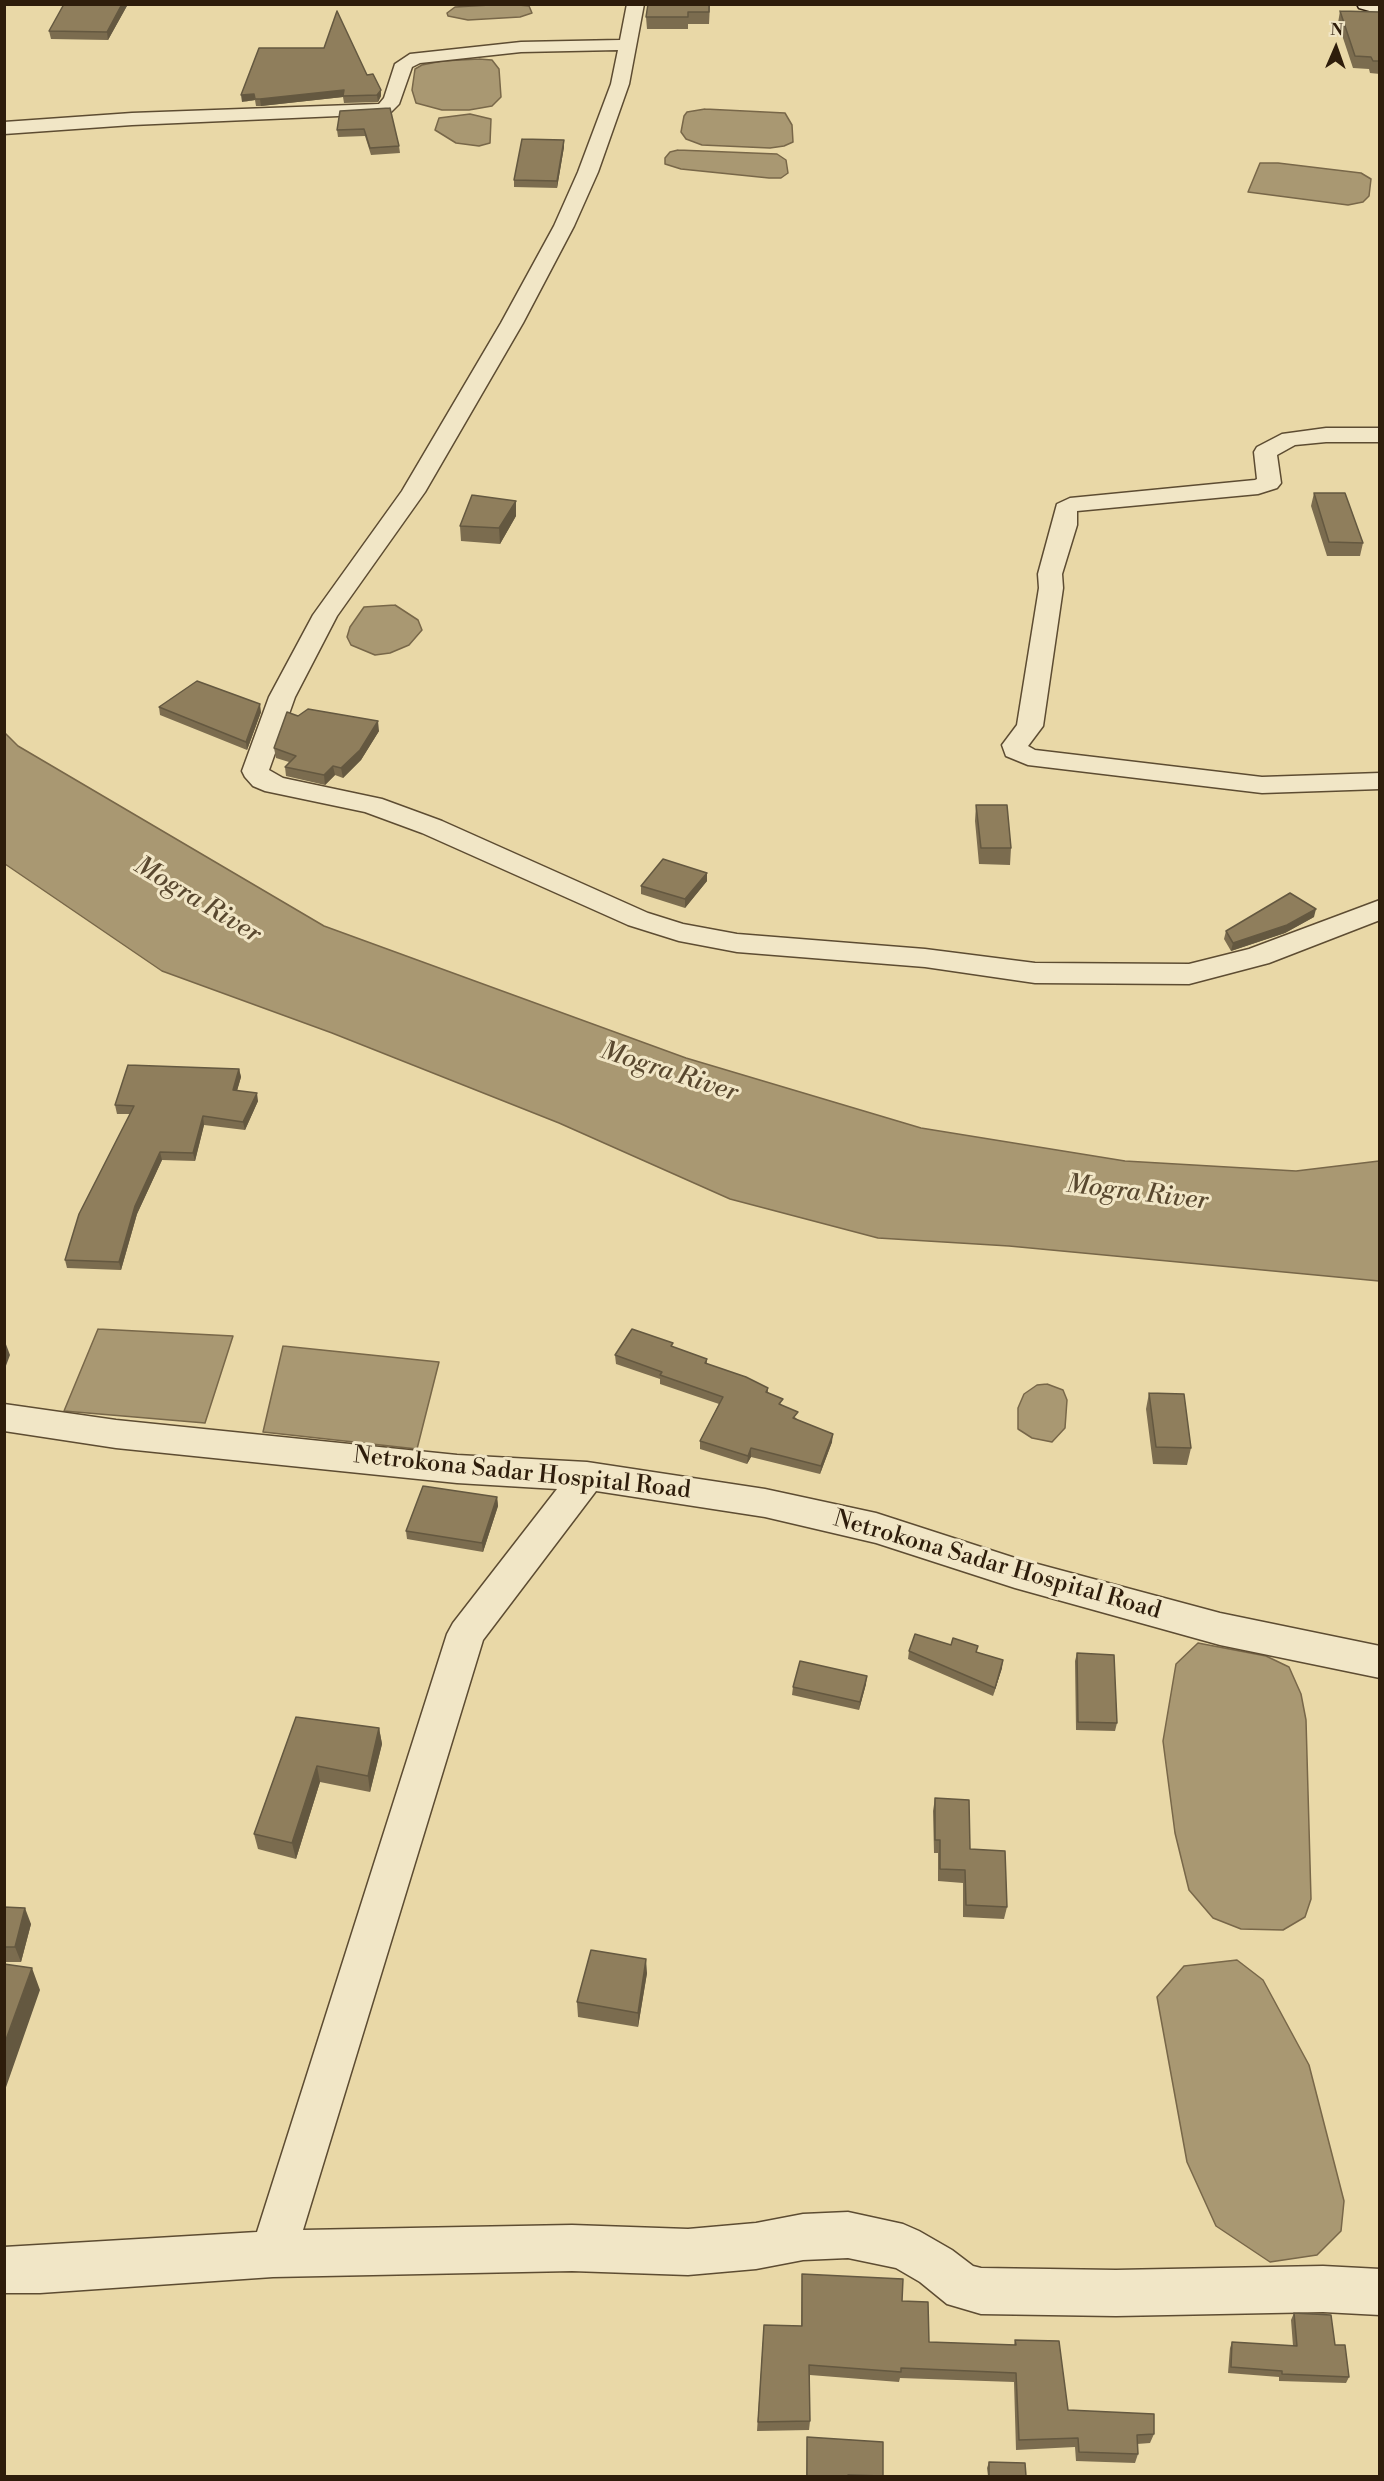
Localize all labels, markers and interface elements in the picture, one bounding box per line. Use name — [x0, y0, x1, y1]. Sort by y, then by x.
north arrow — [1306, 18, 1366, 78]
text: N — [1330, 20, 1343, 40]
water label: Mogra River — [128, 851, 266, 951]
water label: Mogra River — [596, 1036, 742, 1110]
water label: Mogra River — [1064, 1170, 1210, 1218]
street label: Netrokona Sadar Hospital Road — [352, 1442, 692, 1506]
street label: Netrokona Sadar Hospital Road — [830, 1505, 1164, 1627]

